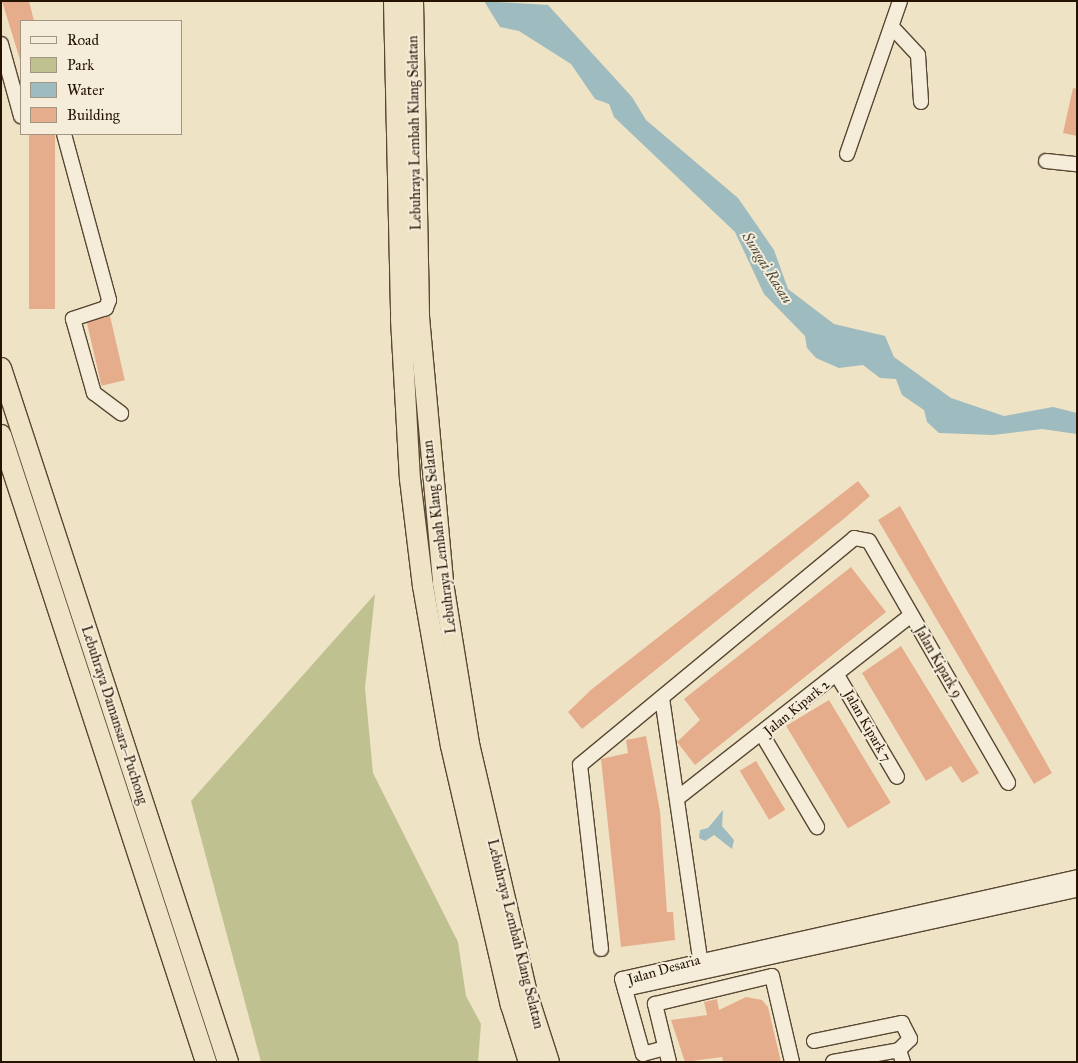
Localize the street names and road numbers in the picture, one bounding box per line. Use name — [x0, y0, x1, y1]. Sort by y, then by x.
street label: Lebuhraya Lembah Klang Selatan — [405, 36, 425, 230]
street label: Lebuhraya Lembah Klang Selatan — [420, 439, 460, 635]
street label: Jalan Kipark 9 — [911, 623, 965, 701]
street label: Lebuhraya Damansara–Puchong — [77, 624, 151, 806]
street label: Jalan Kipark 2 — [761, 676, 833, 740]
street label: Jalan Kipark 7 — [840, 687, 894, 765]
street label: Lebuhraya Lembah Klang Selatan — [483, 837, 547, 1031]
street label: Jalan Desaria — [626, 952, 702, 988]

